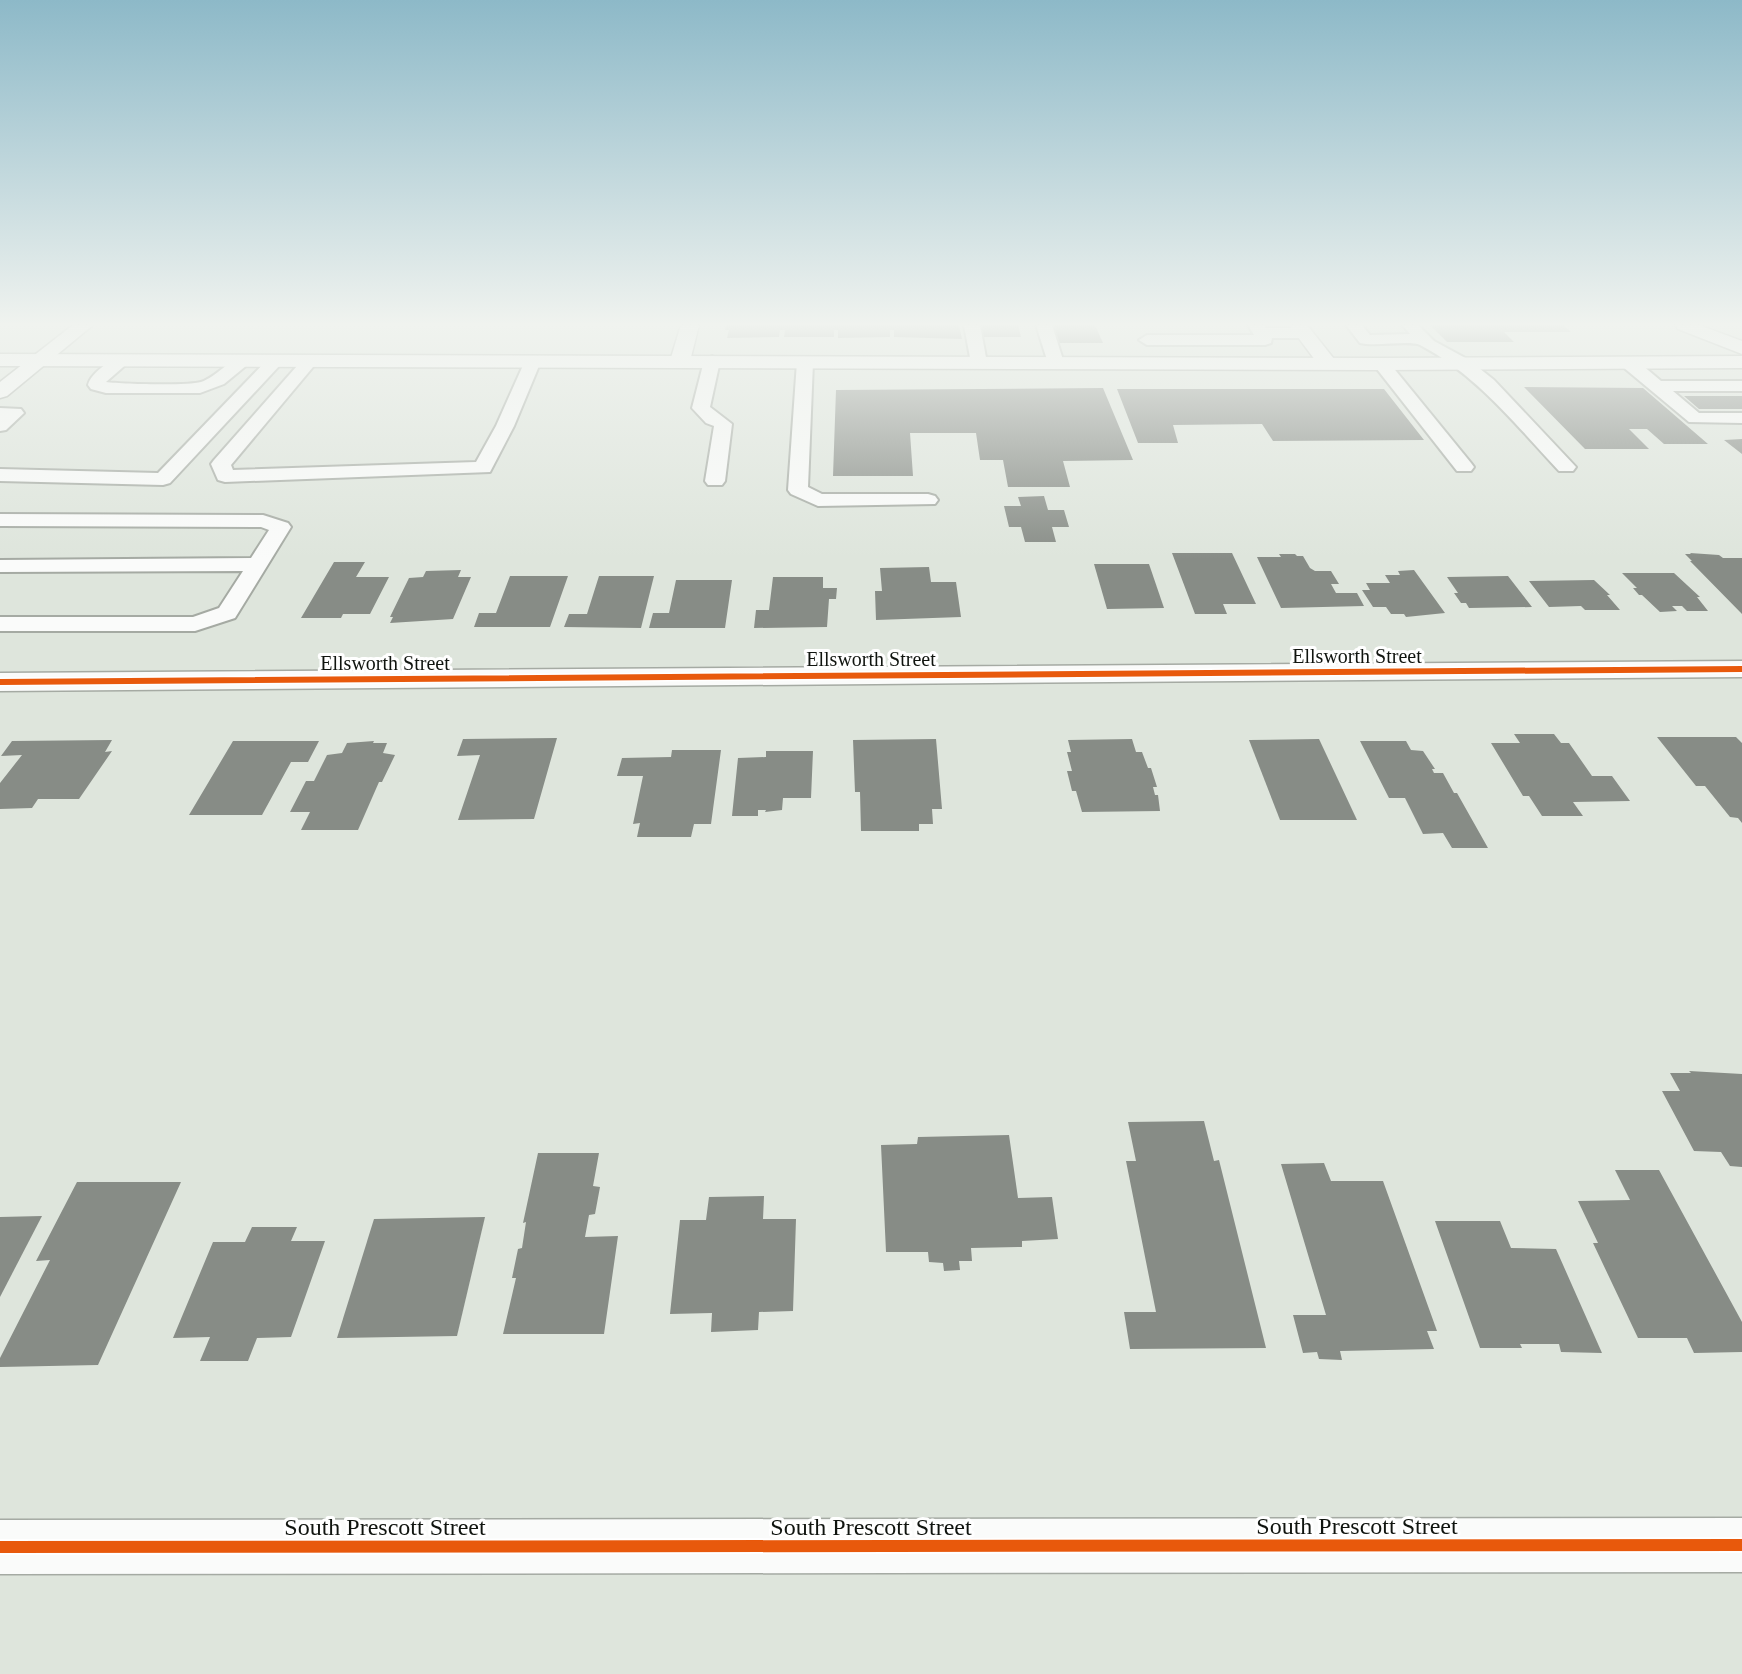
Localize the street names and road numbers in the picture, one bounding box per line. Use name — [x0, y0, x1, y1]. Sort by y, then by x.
street label: Ellsworth Street — [1292, 645, 1422, 667]
street label: Ellsworth Street — [806, 648, 936, 670]
street label: Ellsworth Street — [320, 652, 450, 674]
street label: South Prescott Street — [1256, 1513, 1458, 1539]
street label: South Prescott Street — [284, 1514, 486, 1540]
street label: South Prescott Street — [770, 1514, 972, 1540]

